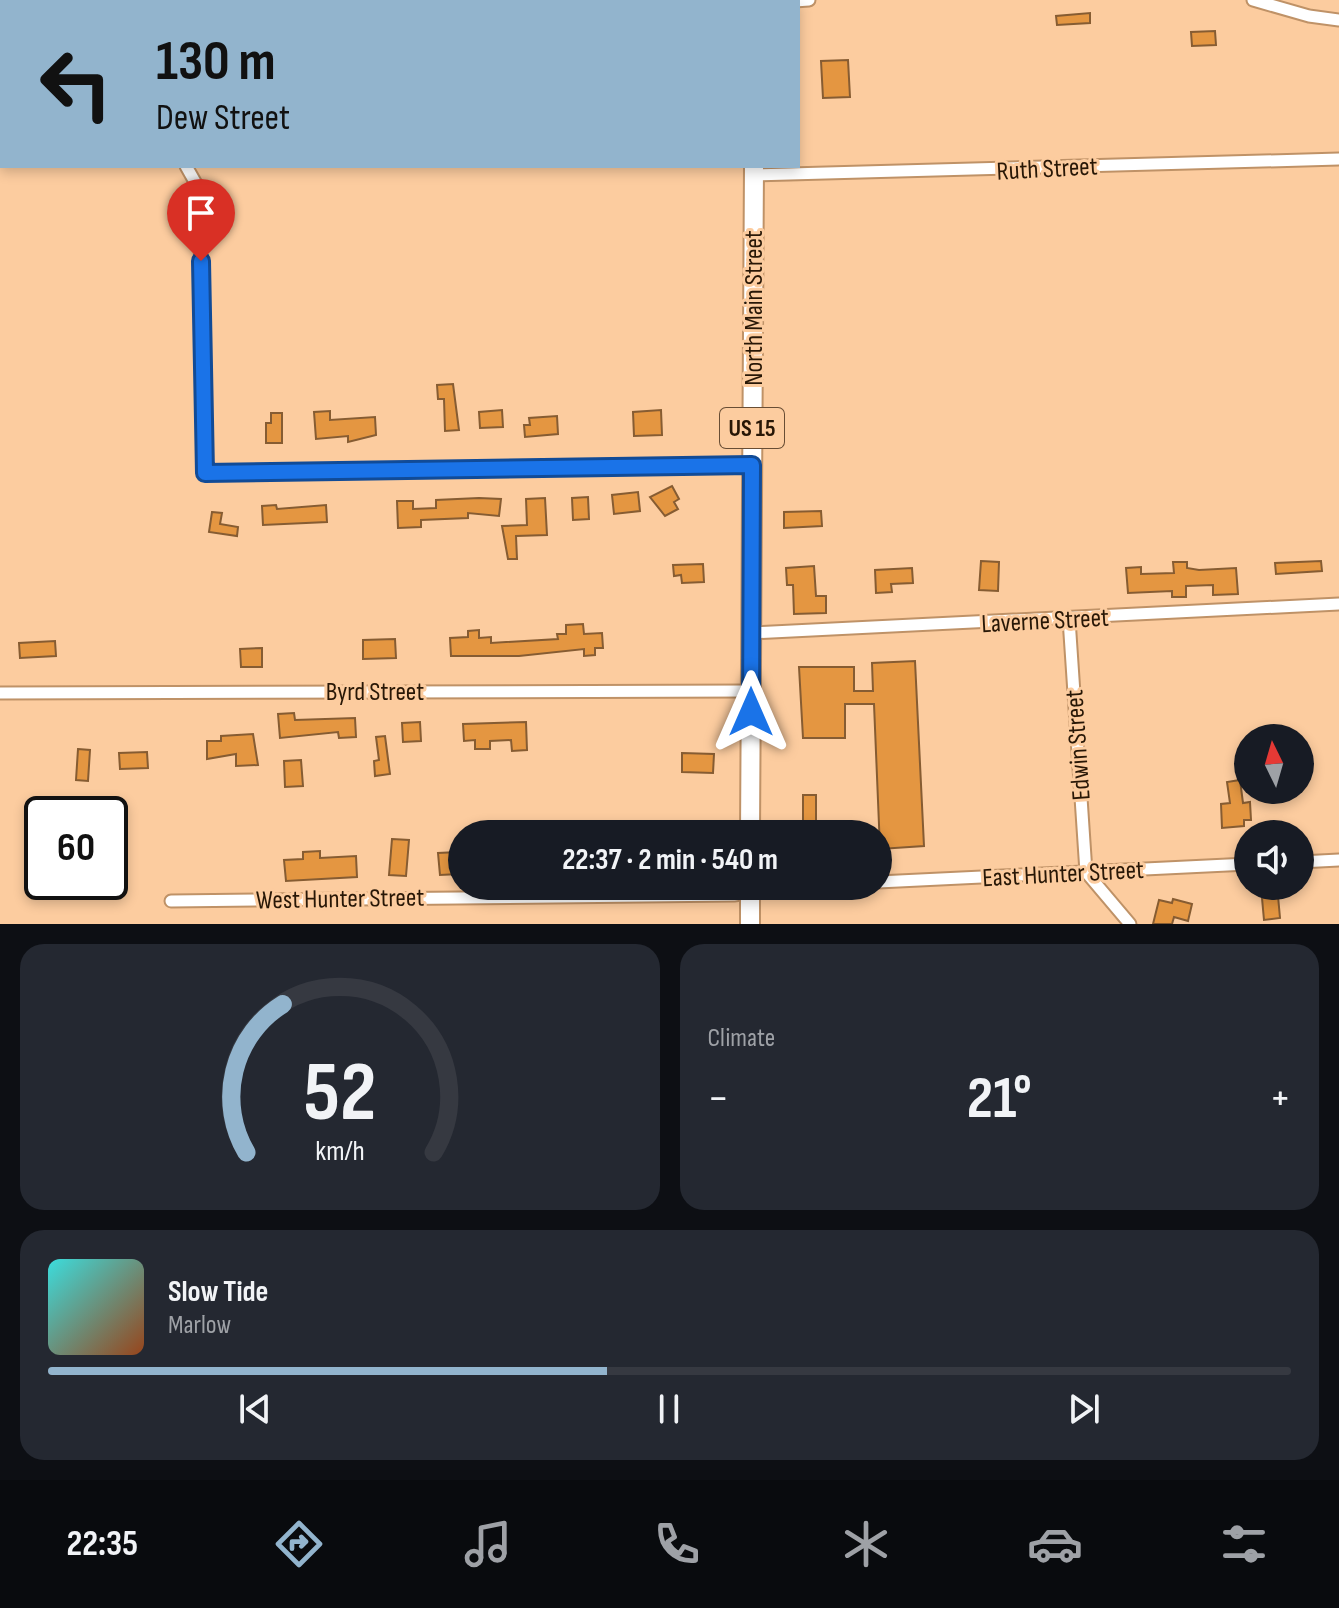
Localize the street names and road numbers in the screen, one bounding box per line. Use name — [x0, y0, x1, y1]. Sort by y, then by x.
street label: Ruth Street — [996, 151, 1098, 188]
street label: North Main Street — [739, 230, 770, 386]
road number: US 15 — [720, 408, 784, 448]
street label: Laverne Street — [980, 603, 1110, 640]
street label: Byrd Street — [326, 677, 424, 708]
street label: Edwin Street — [1059, 688, 1098, 801]
street label: East Hunter Street — [982, 855, 1145, 894]
street label: West Hunter Street — [256, 883, 425, 916]

